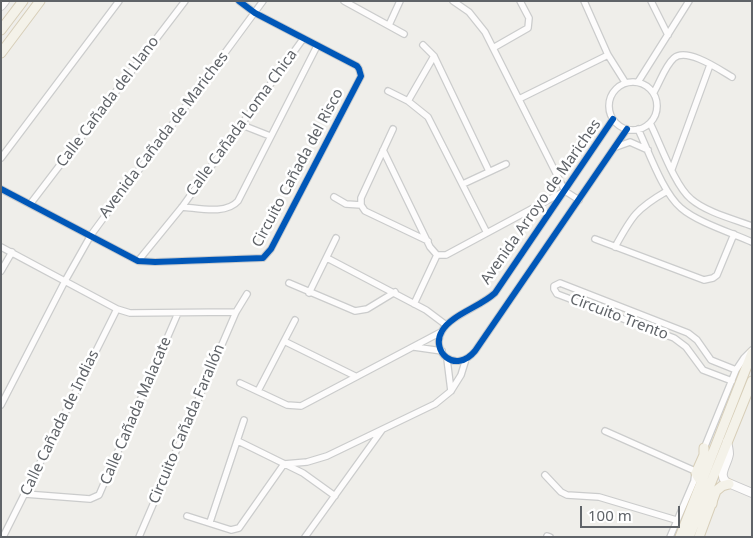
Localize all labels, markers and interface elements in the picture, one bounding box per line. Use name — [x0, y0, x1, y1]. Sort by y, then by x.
street label: Calle Cañada del Llano — [53, 33, 163, 171]
street label: Calle Cañada Loma Chica — [183, 46, 301, 200]
street label: Avenida Cañada de Mariches — [96, 48, 232, 222]
street label: Circuito Cañada del Risco — [248, 86, 348, 250]
street label: Avenida Arroyo de Mariches — [477, 116, 605, 288]
street label: Circuito Trento — [567, 290, 671, 344]
street label: Calle Cañada Malacate — [97, 334, 175, 488]
street label: Circuito Cañada Farallón — [145, 341, 229, 507]
street label: Calle Cañada de Indias — [17, 347, 103, 499]
scale bar — [583, 496, 683, 528]
text: 100 m — [588, 505, 632, 525]

